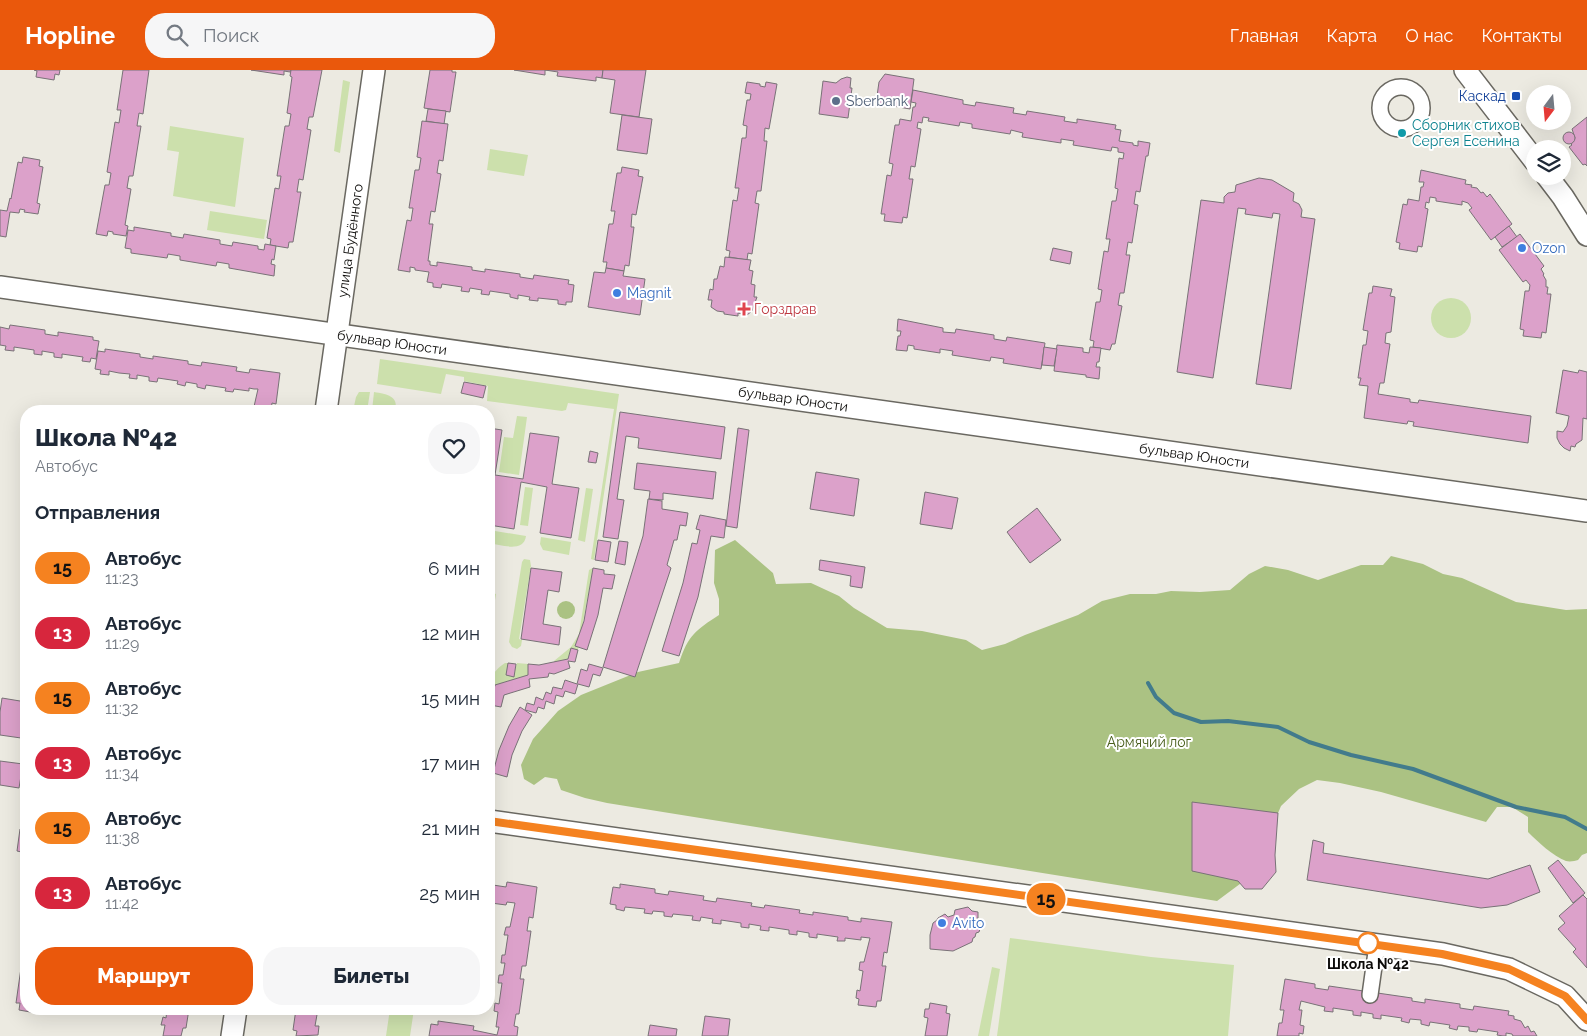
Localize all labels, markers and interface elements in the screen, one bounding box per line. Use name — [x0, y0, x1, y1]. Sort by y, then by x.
search box — [145, 13, 495, 58]
text: Hopline — [25, 21, 115, 50]
icon: search — [163, 21, 191, 49]
text: Поиск — [203, 24, 260, 46]
text: Главная — [1230, 25, 1298, 46]
text: Карта — [1326, 25, 1377, 46]
text: О нас — [1405, 25, 1453, 46]
text: Контакты — [1481, 25, 1562, 46]
north arrow — [1526, 85, 1571, 130]
map controls — [1526, 85, 1571, 185]
place label: Каскад — [1459, 88, 1506, 104]
marker: Каскад — [1510, 90, 1522, 102]
place label: Sberbank — [846, 93, 909, 109]
marker: Sberbank — [830, 95, 842, 107]
place label: Сборник стихов Сергея Есенина — [1412, 117, 1520, 149]
marker: Сборник стихов Сергея Есенина — [1396, 127, 1408, 139]
button: layers — [1526, 140, 1571, 185]
street label: улица Будённого — [334, 183, 366, 299]
place label: Ozon — [1532, 240, 1566, 256]
marker: Ozon — [1516, 242, 1528, 254]
place label: Magnit — [627, 285, 672, 301]
marker: Magnit — [611, 287, 623, 299]
place label: Горздрав — [754, 301, 816, 317]
marker: Горздрав — [738, 303, 750, 315]
street label: бульвар Юности — [336, 327, 448, 358]
street label: бульвар Юности — [737, 383, 849, 415]
button: heart — [428, 422, 480, 474]
text: Школа №42 — [35, 423, 177, 452]
street label: бульвар Юности — [1138, 440, 1250, 471]
text: Автобус — [35, 457, 98, 476]
text: Отправления — [35, 501, 160, 523]
text: Автобус — [105, 547, 182, 569]
text: 15 — [53, 557, 72, 578]
text: 6 мин — [428, 557, 480, 579]
text: 11:23 — [105, 569, 139, 588]
text: Автобус — [105, 612, 182, 634]
text: 13 — [53, 622, 72, 643]
text: 12 мин — [421, 622, 480, 644]
text: 11:29 — [105, 634, 139, 653]
text: Автобус — [105, 677, 182, 699]
text: 15 — [53, 687, 72, 708]
text: 15 мин — [421, 687, 480, 709]
text: 11:32 — [105, 699, 139, 718]
park label: Армячий лог — [1107, 734, 1192, 750]
text: Автобус — [105, 742, 182, 764]
text: 13 — [53, 752, 72, 773]
text: 17 мин — [421, 752, 480, 774]
text: 11:34 — [105, 764, 139, 783]
text: Автобус — [105, 807, 182, 829]
text: 15 — [53, 817, 72, 838]
text: 21 мин — [421, 817, 480, 839]
text: 11:38 — [105, 829, 140, 848]
text: Автобус — [105, 872, 182, 894]
text: 13 — [53, 882, 72, 903]
text: 25 мин — [419, 882, 480, 904]
line badge: 15 — [1024, 883, 1068, 915]
text: 15 — [1037, 888, 1055, 909]
text: 11:42 — [105, 894, 139, 913]
place label: Avito — [952, 915, 984, 931]
marker: Avito — [936, 917, 948, 929]
marker: Школа №42 — [1357, 932, 1379, 954]
button: Маршрут — [35, 947, 253, 1005]
button: Билеты — [263, 947, 480, 1005]
place label: Школа №42 — [1327, 956, 1409, 972]

